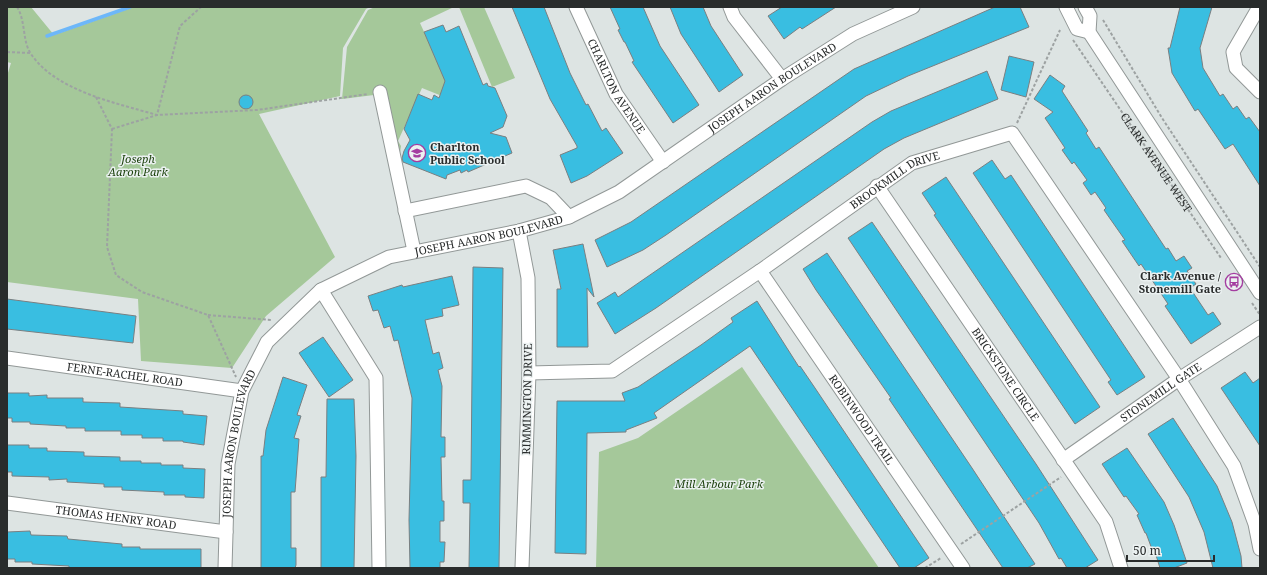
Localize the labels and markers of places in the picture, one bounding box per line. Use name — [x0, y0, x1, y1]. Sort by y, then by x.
place label: Charlton Public School — [430, 139, 505, 167]
school or university icon: Charlton Public School — [407, 143, 427, 163]
place label: Clark Avenue / Stonemill Gate — [1139, 268, 1222, 296]
bus stop icon: Clark Avenue / Stonemill Gate — [1224, 272, 1244, 292]

